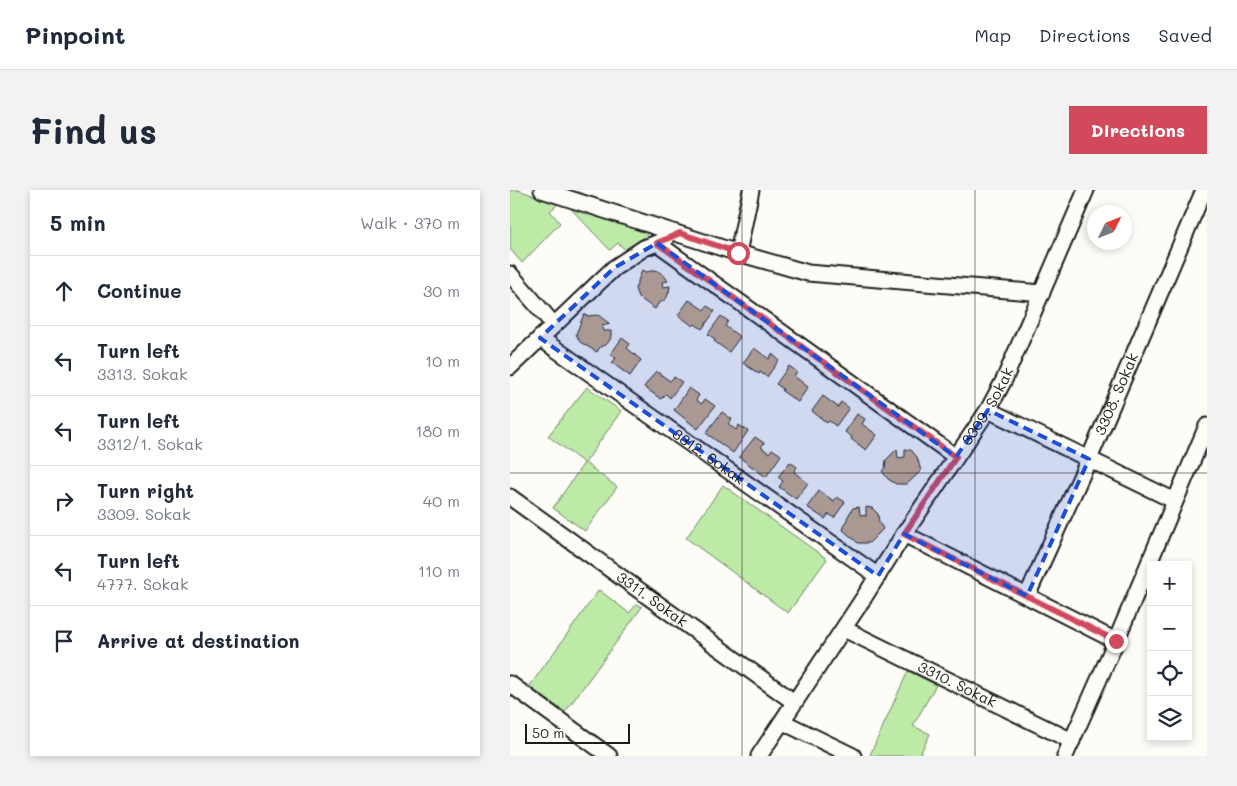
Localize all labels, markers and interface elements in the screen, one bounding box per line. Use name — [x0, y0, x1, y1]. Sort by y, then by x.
text: Pinpoint — [25, 19, 126, 50]
text: Map — [974, 23, 1011, 47]
text: Directions — [1039, 23, 1131, 47]
text: Saved — [1159, 23, 1212, 47]
button: Directions — [1069, 106, 1207, 154]
text: Find us — [30, 107, 157, 153]
north arrow — [1087, 205, 1132, 250]
text: 5 min — [50, 209, 106, 236]
text: Walk · 370 m — [360, 212, 460, 233]
route start — [727, 242, 750, 265]
icon: ahead — [50, 277, 78, 305]
text: Continue — [97, 278, 182, 303]
text: 30 m — [423, 280, 460, 301]
text: Turn left — [97, 338, 180, 363]
icon: left — [50, 347, 78, 375]
street label: 3308. Sokak — [1089, 349, 1142, 438]
text: 10 m — [425, 350, 460, 371]
text: 3313. Sokak — [97, 363, 188, 384]
street label: 3309. Sokak — [956, 364, 1017, 449]
text: Turn left — [97, 408, 180, 433]
icon: left — [50, 417, 78, 445]
text: 180 m — [415, 420, 460, 441]
street label: 3312. Sokak — [669, 423, 749, 488]
text: 3312/1. Sokak — [97, 433, 203, 454]
text: Turn right — [97, 478, 194, 503]
icon: right — [50, 487, 78, 515]
text: 40 m — [423, 490, 460, 511]
text: 3309. Sokak — [97, 503, 190, 524]
text: Turn left — [97, 548, 180, 573]
icon: left — [50, 557, 78, 585]
text: 110 m — [418, 560, 460, 581]
map controls — [1147, 561, 1192, 741]
button: + — [1147, 561, 1192, 606]
street label: 3311. Sokak — [613, 566, 692, 631]
text: 4777. Sokak — [97, 573, 188, 594]
button: − — [1147, 606, 1192, 651]
icon: arrive — [50, 627, 78, 655]
text: Arrive at destination — [97, 628, 300, 653]
route end — [1105, 630, 1128, 653]
button: locate — [1147, 651, 1192, 696]
street label: 3310. Sokak — [915, 656, 1000, 711]
button: layers — [1147, 696, 1192, 741]
scale bar — [525, 721, 630, 744]
text: 50 m — [532, 723, 564, 742]

